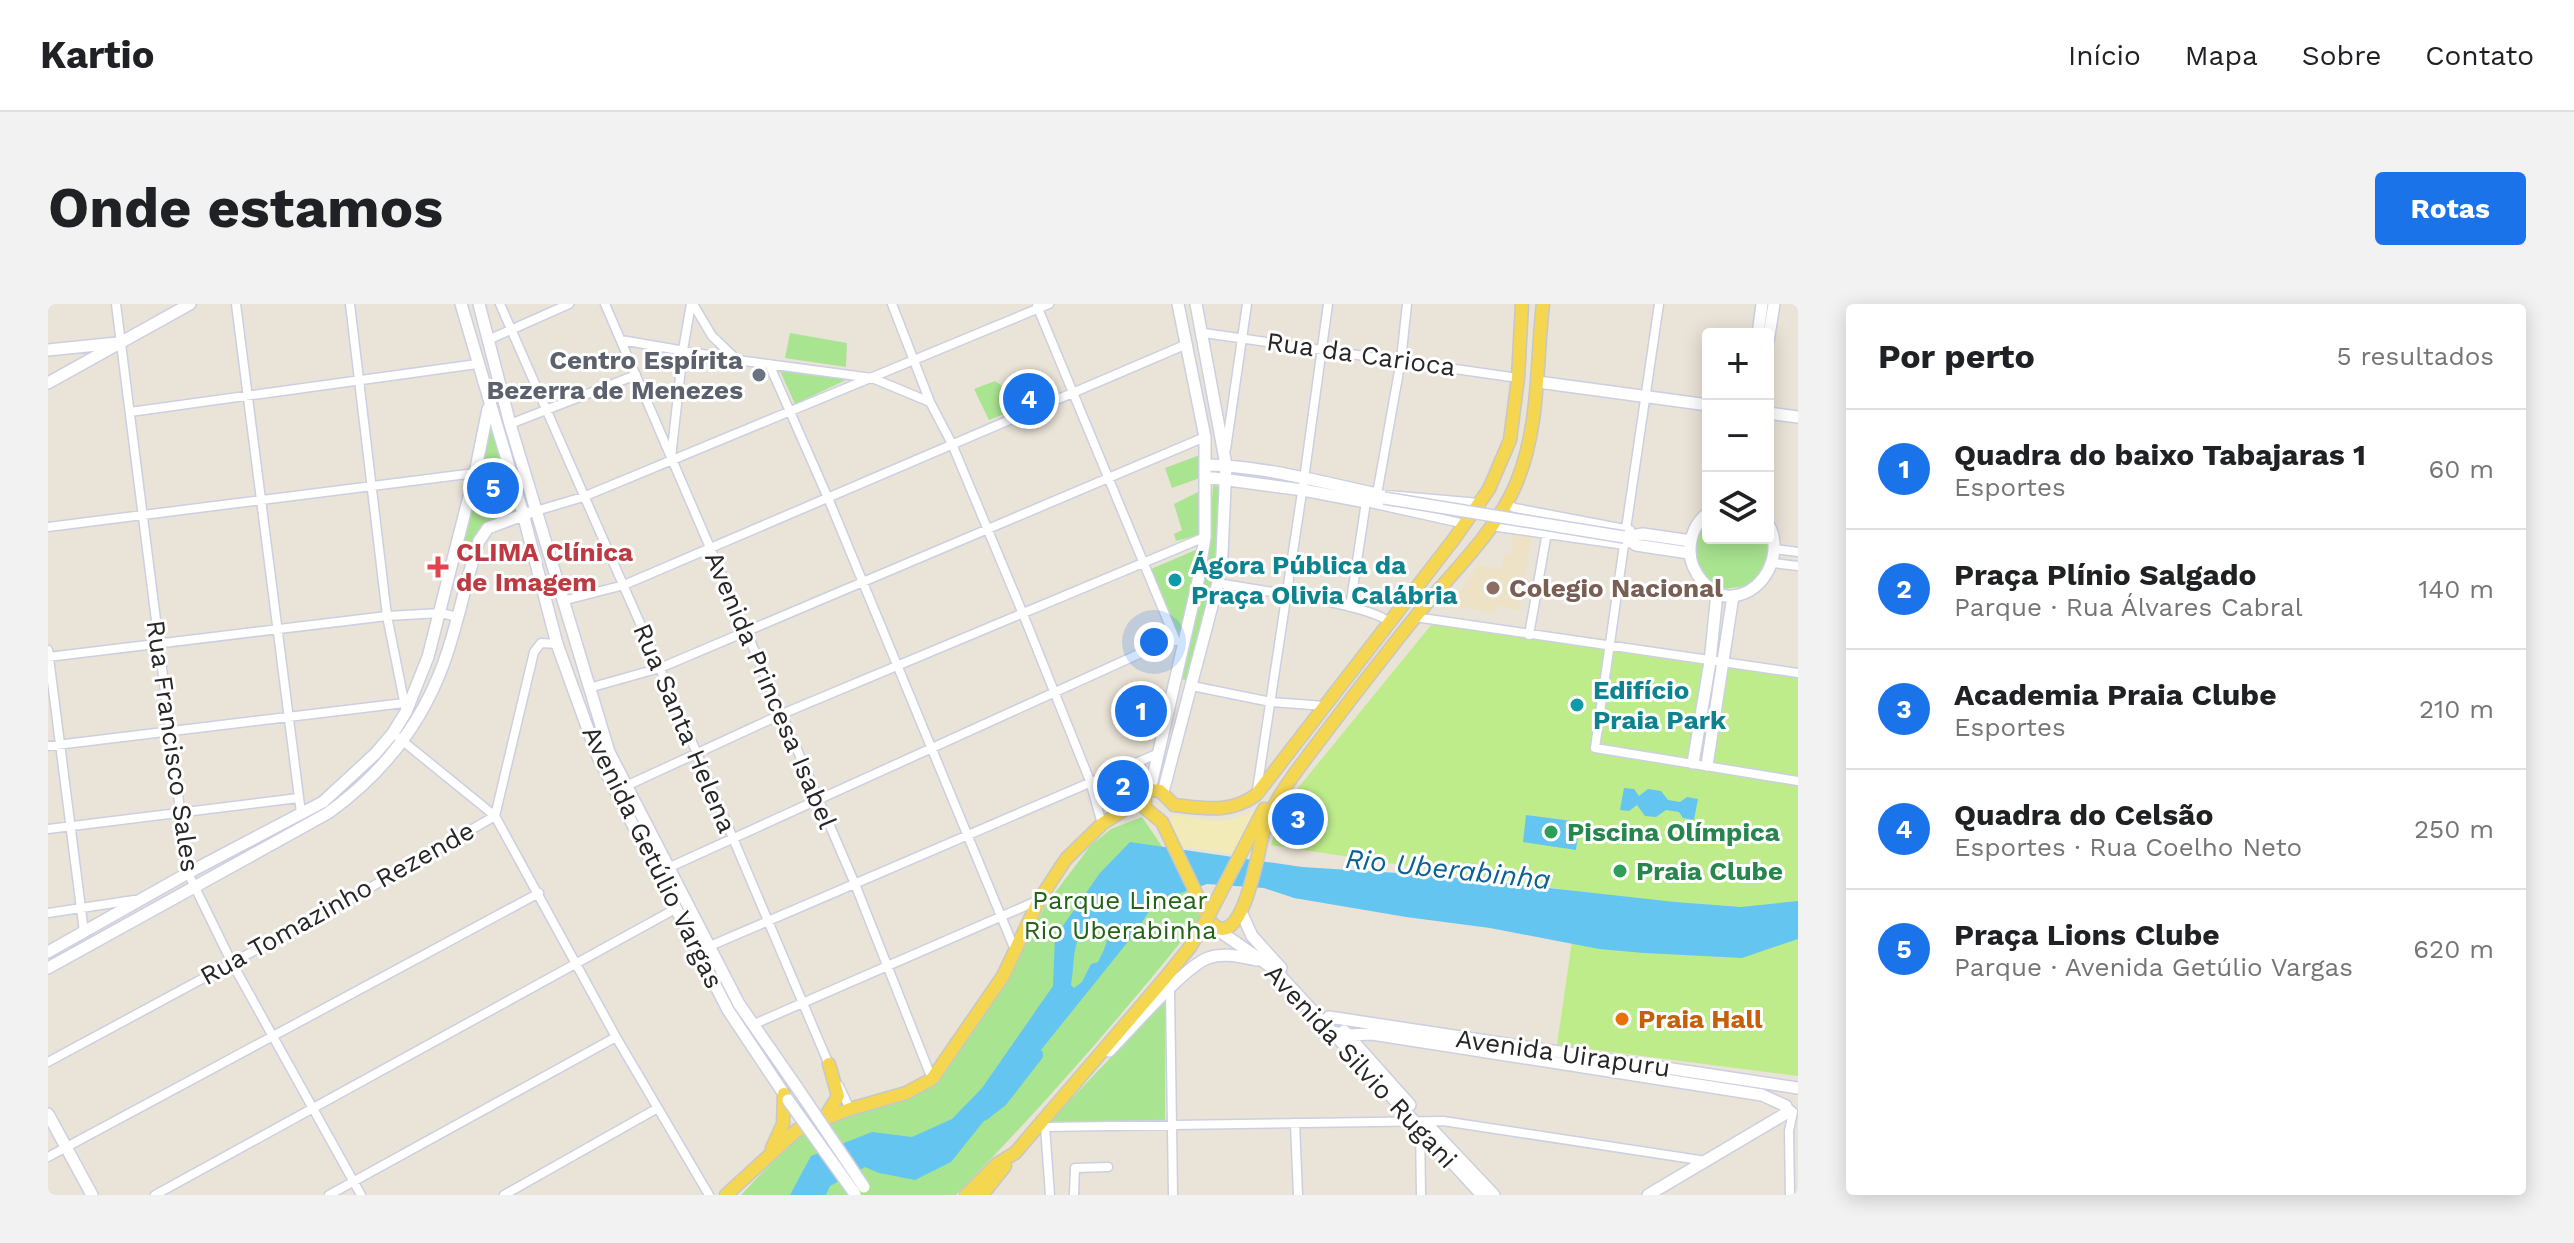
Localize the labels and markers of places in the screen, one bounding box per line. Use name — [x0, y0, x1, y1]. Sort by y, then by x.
place label: Centro Espírita Bezerra de Menezes — [486, 345, 743, 405]
marker: Centro Espírita Bezerra de Menezes — [750, 366, 768, 384]
pin: 4 — [1003, 369, 1055, 429]
pin: 5 — [467, 458, 519, 518]
place label: CLIMA Clínica de Imagem — [456, 537, 633, 597]
place label: Ágora Pública da Praça Olivia Calábria — [1191, 550, 1458, 610]
marker: CLIMA Clínica de Imagem — [427, 556, 449, 578]
marker: Ágora Pública da Praça Olivia Calábria — [1166, 571, 1184, 589]
place label: Colegio Nacional — [1509, 573, 1723, 603]
marker: Colegio Nacional — [1484, 579, 1502, 597]
place label: Edifício Praia Park — [1593, 675, 1727, 735]
pin: 1 — [1115, 681, 1167, 741]
marker: Edifício Praia Park — [1568, 696, 1586, 714]
pin: 2 — [1097, 756, 1149, 816]
pin: 3 — [1272, 789, 1324, 849]
place label: Piscina Olímpica — [1567, 817, 1780, 847]
marker: Piscina Olímpica — [1542, 823, 1560, 841]
place label: Praia Clube — [1636, 856, 1783, 886]
marker: Praia Clube — [1611, 862, 1629, 880]
place label: Praia Hall — [1638, 1004, 1763, 1034]
marker: Praia Hall — [1613, 1010, 1631, 1028]

